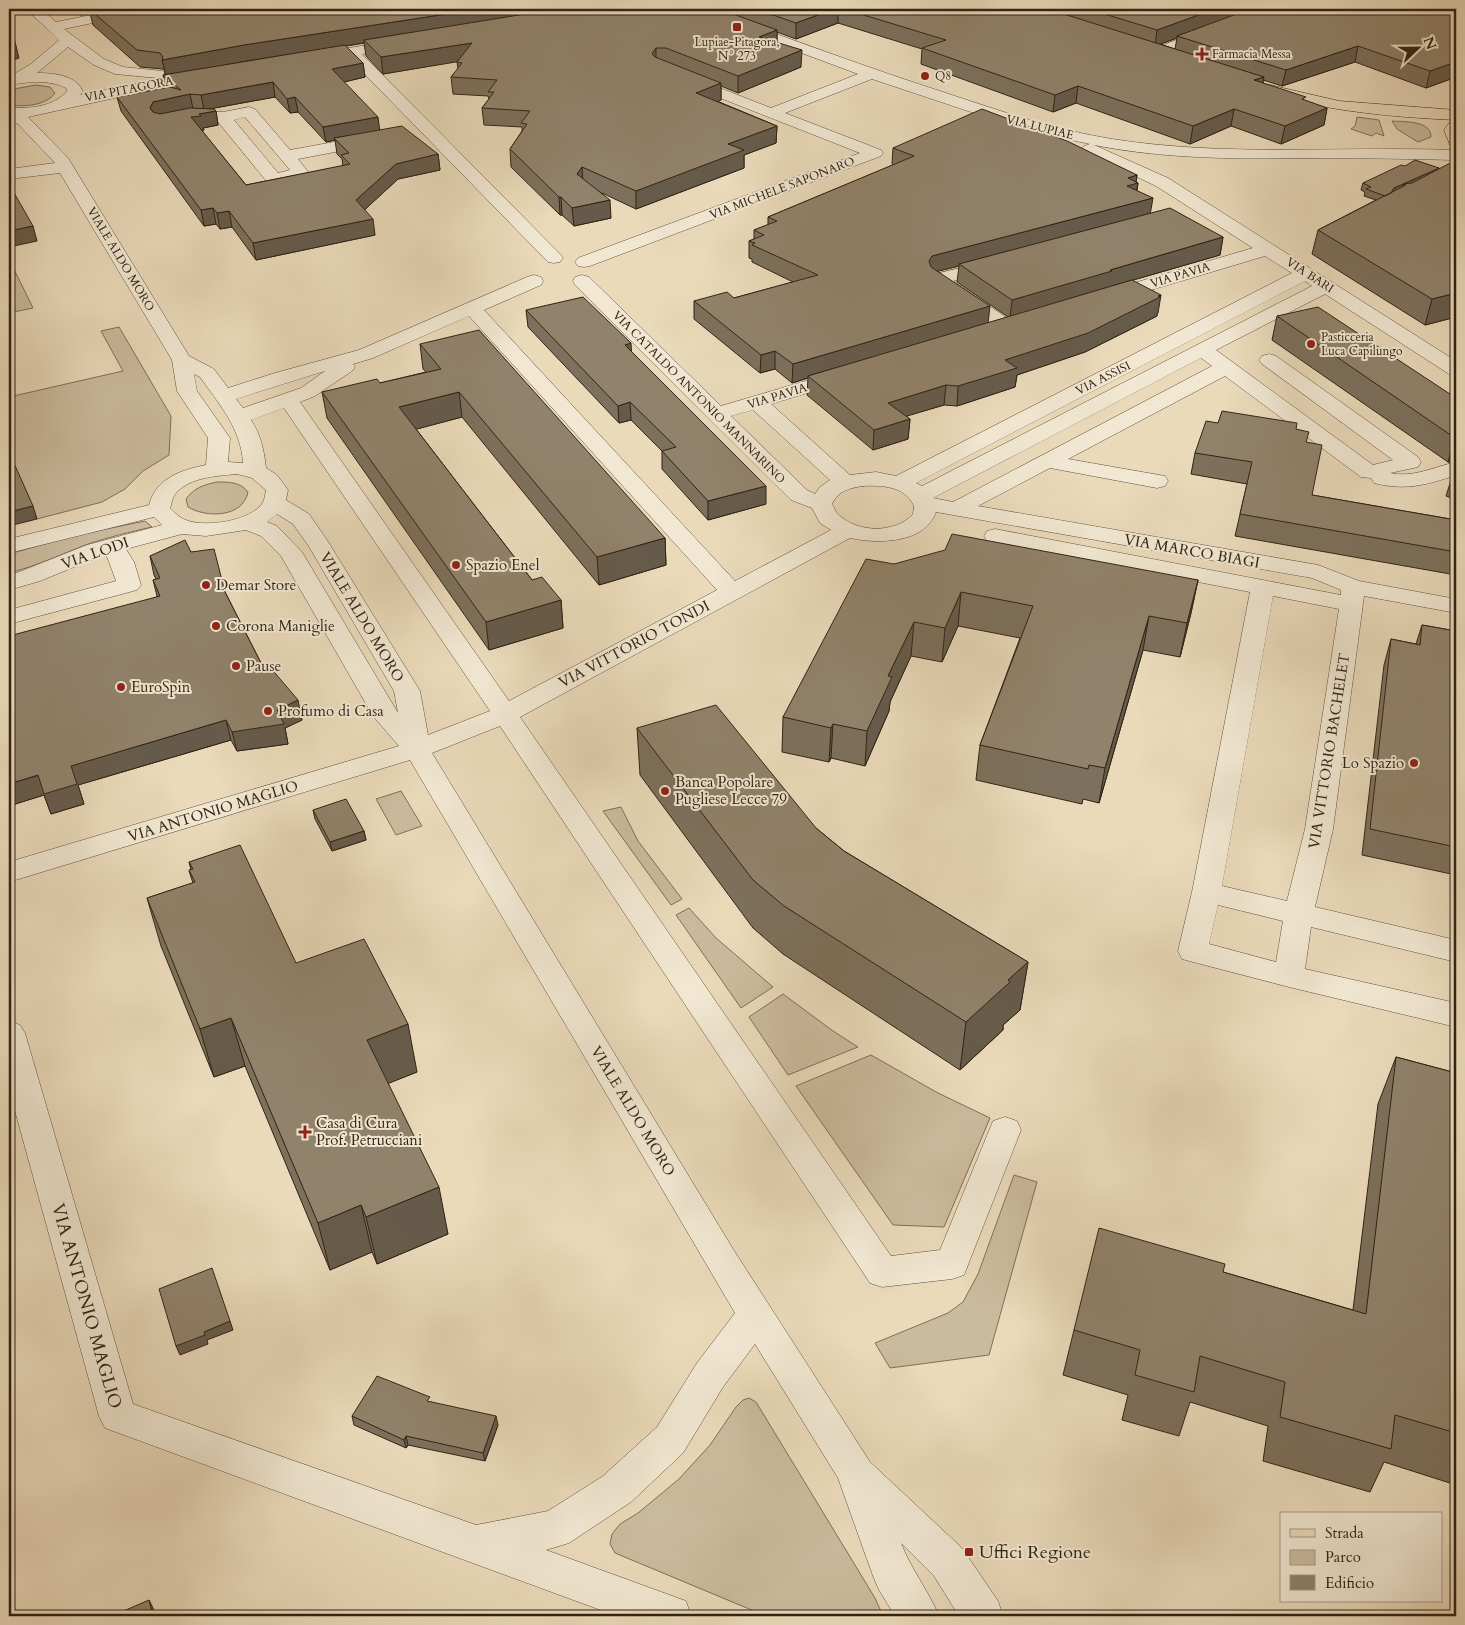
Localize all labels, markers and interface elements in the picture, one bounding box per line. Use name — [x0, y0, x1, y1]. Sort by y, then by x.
marker: Lupiae-Pitagora, N° 273 — [731, 21, 743, 33]
north arrow — [1392, 22, 1442, 72]
place label: Lupiae-Pitagora, N° 273 — [695, 34, 779, 64]
text: N — [1419, 34, 1441, 53]
place label: Farmacia Messa — [1212, 46, 1292, 62]
marker: Farmacia Messa — [1196, 48, 1208, 60]
place label: Q8 — [935, 68, 952, 84]
marker: Q8 — [919, 70, 931, 82]
street label: VIA PITAGORA — [83, 72, 175, 105]
street label: VIA LUPIAE — [1005, 111, 1075, 143]
street label: VIA MICHELE SAPONARO — [707, 153, 857, 223]
street label: VIALE ALDO MORO — [84, 204, 158, 314]
street label: VIA BARI — [1283, 254, 1337, 296]
street label: VIA PAVIA — [1148, 258, 1212, 292]
street label: VIA CATALDO ANTONIO MANNARINO — [609, 307, 789, 487]
place label: Pasticceria Luca Capilungo — [1321, 329, 1403, 359]
marker: Pasticceria Luca Capilungo — [1305, 338, 1317, 350]
street label: VIA ASSISI — [1073, 357, 1133, 399]
street label: VIA PAVIA — [745, 379, 809, 413]
street label: VIA MARCO BIAGI — [1123, 529, 1261, 573]
street label: VIA LODI — [59, 532, 131, 574]
street label: VIALE ALDO MORO — [315, 548, 409, 686]
place label: Spazio Enel — [466, 555, 540, 575]
marker: Spazio Enel — [450, 559, 462, 571]
place label: Demar Store — [216, 575, 296, 595]
marker: Demar Store — [200, 579, 212, 591]
street label: VIA VITTORIO TONDI — [555, 596, 713, 692]
place label: Corona Maniglie — [226, 616, 335, 636]
marker: Corona Maniglie — [210, 620, 222, 632]
street label: VIA VITTORIO BACHELET — [1304, 652, 1354, 850]
place label: Pause — [246, 656, 282, 676]
marker: Pause — [230, 660, 242, 672]
place label: EuroSpin — [131, 677, 191, 697]
marker: EuroSpin — [115, 681, 127, 693]
place label: Profumo di Casa — [278, 701, 384, 721]
marker: Profumo di Casa — [262, 705, 274, 717]
place label: Lo Spazio — [1342, 753, 1404, 773]
marker: Lo Spazio — [1408, 757, 1420, 769]
place label: Banca Popolare Pugliese Lecce 79 — [675, 772, 787, 809]
street label: VIA ANTONIO MAGLIO — [125, 776, 301, 846]
marker: Banca Popolare Pugliese Lecce 79 — [659, 785, 671, 797]
street label: VIALE ALDO MORO — [586, 1042, 680, 1180]
place label: Casa di Cura Prof. Petrucciani — [316, 1113, 422, 1150]
marker: Casa di Cura Prof. Petrucciani — [298, 1125, 312, 1139]
street label: VIA ANTONIO MAGLIO — [45, 1201, 128, 1412]
legend — [1280, 1512, 1442, 1602]
text: Strada — [1325, 1523, 1364, 1543]
place label: Uffici Regione — [979, 1540, 1091, 1565]
marker: Uffici Regione — [963, 1546, 975, 1558]
text: Parco — [1325, 1547, 1361, 1567]
text: Edificio — [1325, 1573, 1374, 1593]

